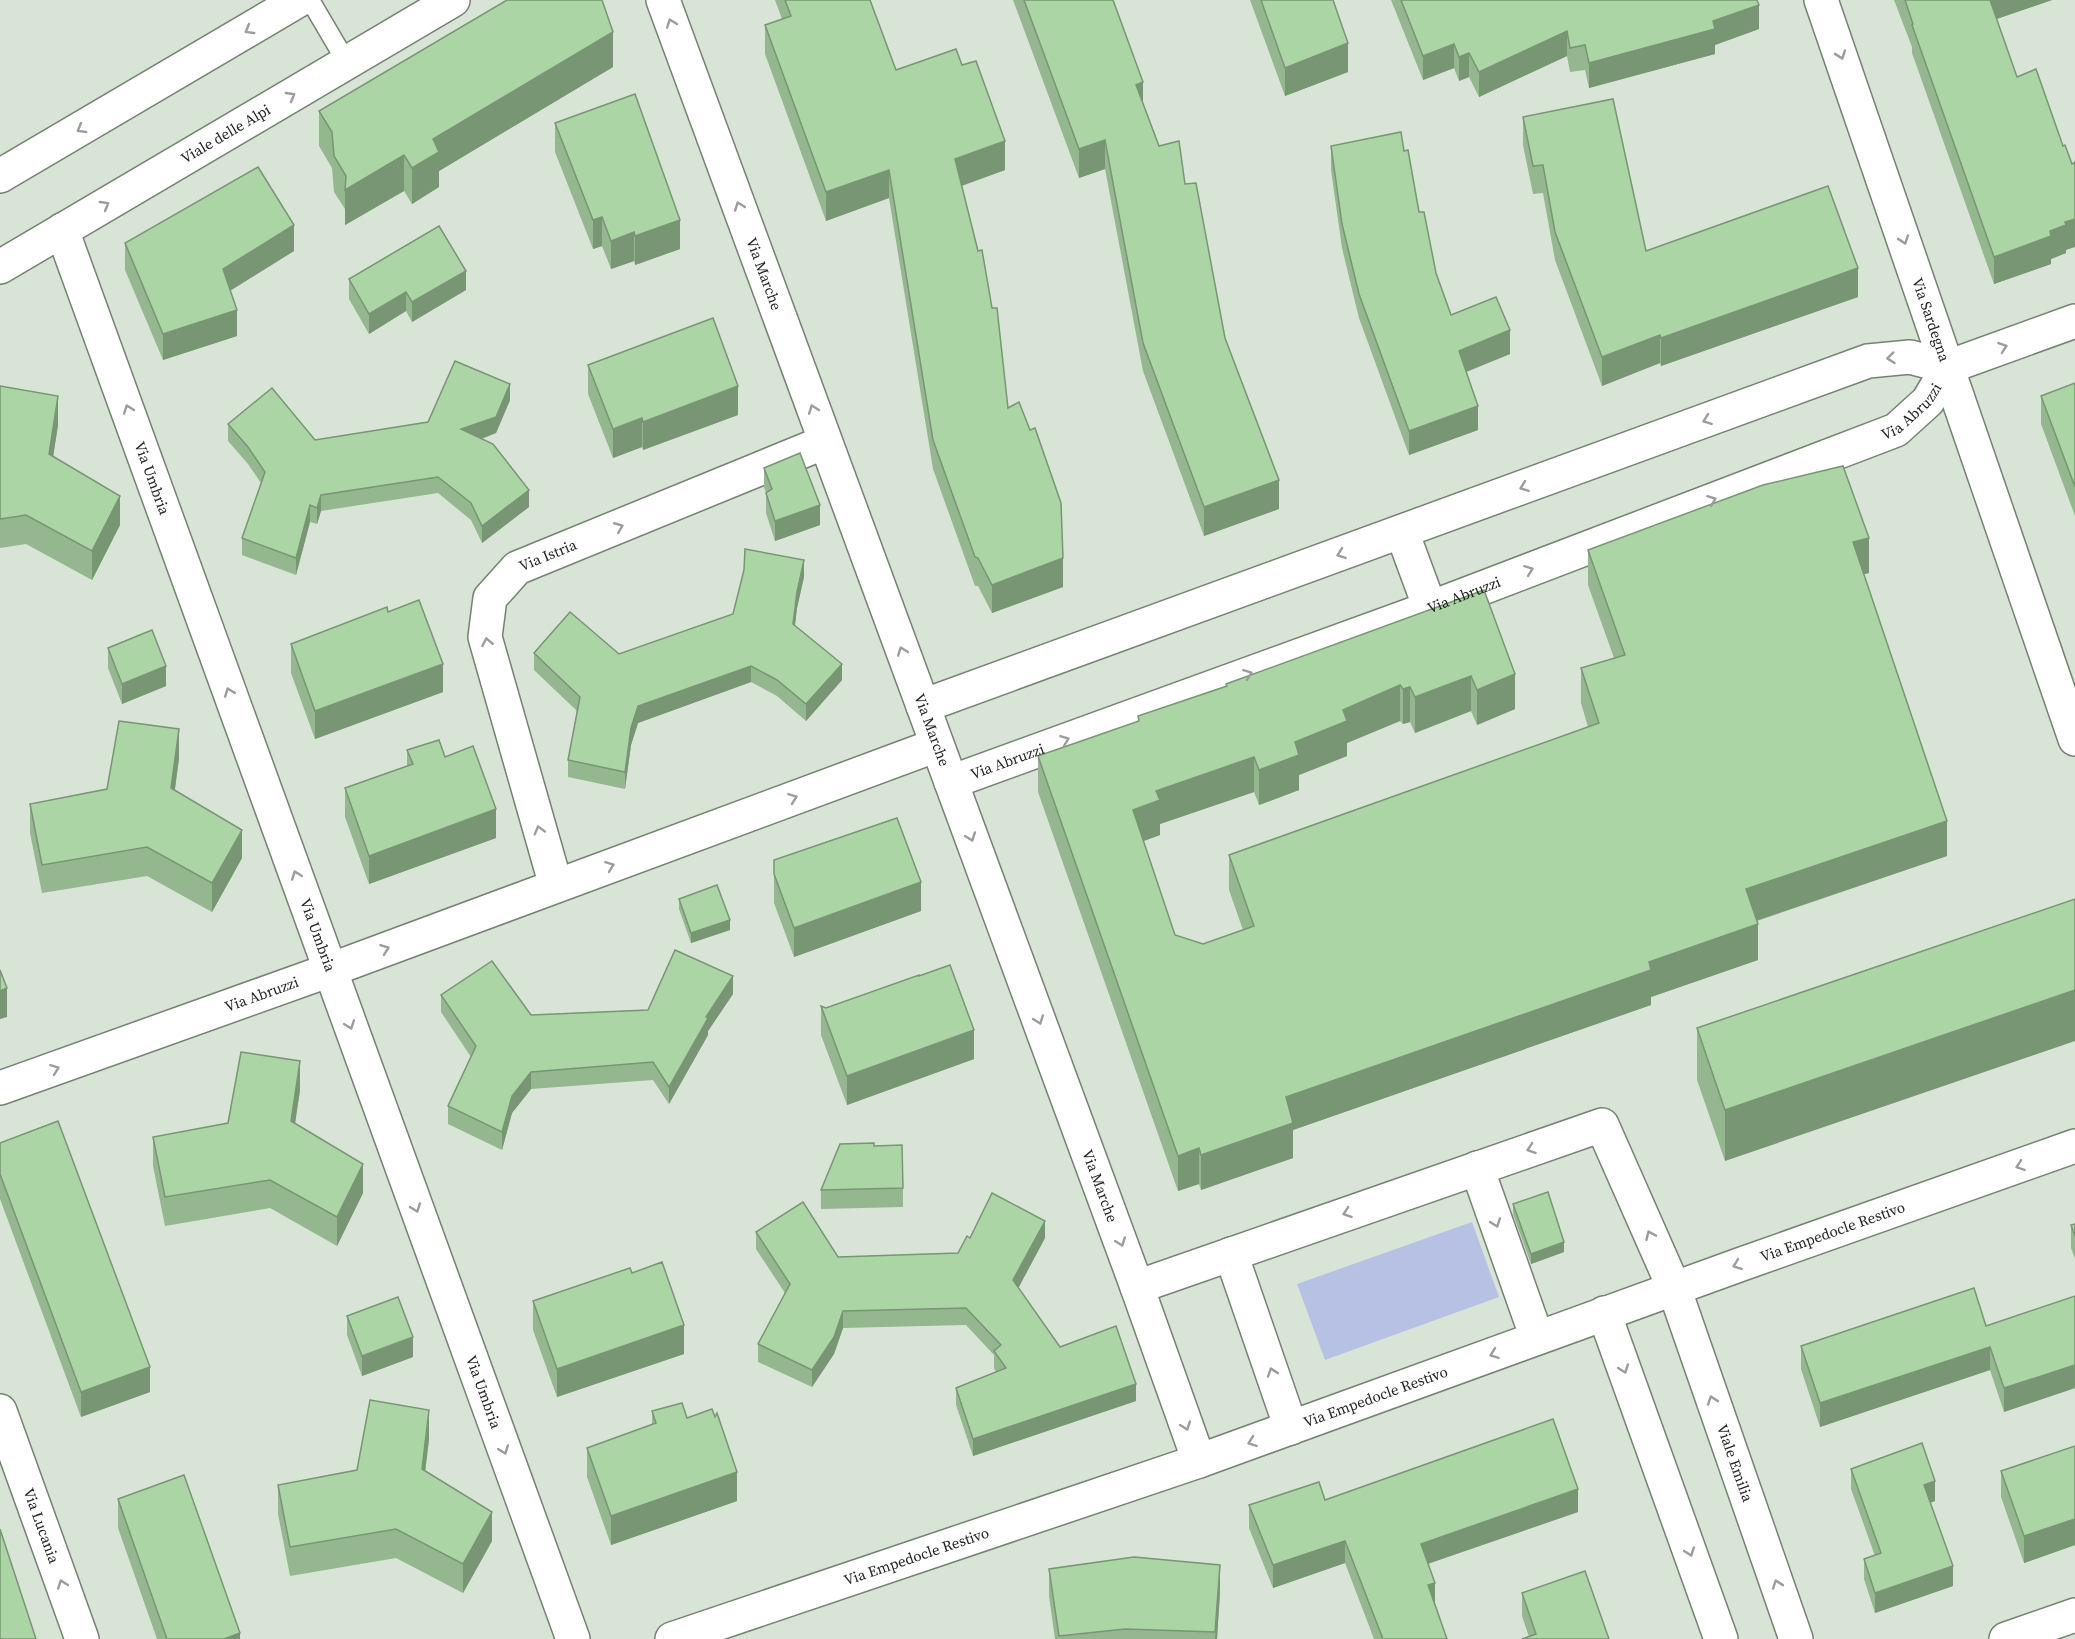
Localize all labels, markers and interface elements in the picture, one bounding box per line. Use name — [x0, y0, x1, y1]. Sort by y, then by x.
one-way arrow — [666, 19, 679, 29]
one-way arrow — [245, 22, 255, 34]
one-way arrow — [1833, 49, 1846, 60]
one-way arrow — [285, 91, 295, 103]
street label: Viale delle Alpi — [177, 99, 274, 168]
one-way arrow — [77, 121, 87, 133]
one-way arrow — [99, 201, 109, 213]
one-way arrow — [733, 202, 746, 212]
street label: Via Marche — [741, 234, 788, 314]
one-way arrow — [1897, 234, 1910, 244]
street label: Via Sardegna — [1907, 275, 1956, 365]
one-way arrow — [1997, 341, 2008, 354]
one-way arrow — [1887, 352, 1896, 364]
street label: Via Abruzzi — [1878, 379, 1946, 445]
one-way arrow — [808, 404, 821, 415]
one-way arrow — [122, 405, 135, 415]
one-way arrow — [1702, 412, 1713, 425]
street label: Via Umbria — [130, 439, 175, 518]
one-way arrow — [1519, 479, 1530, 492]
one-way arrow — [1706, 495, 1716, 508]
one-way arrow — [613, 521, 624, 534]
street label: Via Istria — [516, 534, 580, 576]
one-way arrow — [1336, 546, 1346, 559]
one-way arrow — [1524, 564, 1534, 577]
street label: Via Abruzzi — [1424, 571, 1504, 618]
one-way arrow — [481, 637, 494, 647]
one-way arrow — [897, 646, 910, 657]
one-way arrow — [1242, 668, 1253, 681]
one-way arrow — [224, 687, 237, 698]
street label: Via Marche — [909, 691, 955, 770]
one-way arrow — [1059, 735, 1070, 748]
street label: Via Abruzzi — [967, 738, 1047, 784]
one-way arrow — [788, 793, 798, 806]
one-way arrow — [534, 825, 547, 835]
one-way arrow — [964, 831, 977, 842]
one-way arrow — [605, 860, 615, 873]
one-way arrow — [290, 870, 303, 881]
street label: Via Umbria — [295, 895, 341, 975]
one-way arrow — [379, 944, 390, 956]
street label: Via Abruzzi — [222, 971, 301, 1017]
one-way arrow — [1031, 1014, 1044, 1025]
one-way arrow — [343, 1018, 355, 1029]
one-way arrow — [49, 1063, 60, 1076]
one-way arrow — [1526, 1142, 1537, 1155]
street label: Via Marche — [1077, 1147, 1123, 1226]
one-way arrow — [2015, 1158, 2026, 1171]
street label: Via Empedocle Restivo — [1757, 1196, 1908, 1267]
one-way arrow — [409, 1202, 422, 1213]
one-way arrow — [1342, 1206, 1353, 1219]
one-way arrow — [1489, 1217, 1502, 1228]
one-way arrow — [1645, 1230, 1657, 1241]
one-way arrow — [1113, 1236, 1126, 1247]
one-way arrow — [1732, 1258, 1743, 1271]
one-way arrow — [1490, 1346, 1500, 1359]
street label: Via Umbria — [461, 1352, 507, 1432]
street label: Via Empedocle Restivo — [1300, 1361, 1450, 1432]
one-way arrow — [1617, 1363, 1630, 1373]
one-way arrow — [1266, 1367, 1279, 1378]
one-way arrow — [1707, 1395, 1720, 1406]
one-way arrow — [1179, 1420, 1192, 1431]
street label: Viale Emilia — [1712, 1421, 1759, 1505]
one-way arrow — [1247, 1434, 1258, 1447]
one-way arrow — [497, 1445, 510, 1455]
street label: Via Lucania — [19, 1485, 65, 1567]
street label: Via Empedocle Restivo — [841, 1522, 992, 1590]
one-way arrow — [1683, 1546, 1696, 1557]
one-way arrow — [57, 1579, 69, 1590]
one-way arrow — [1772, 1579, 1785, 1590]

